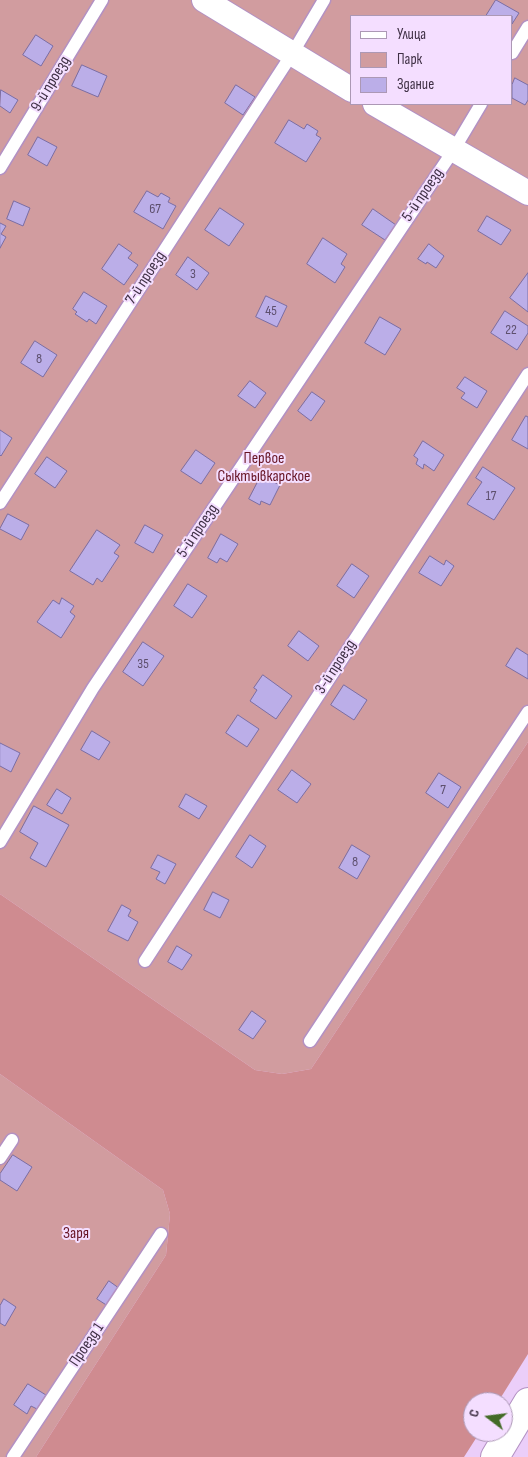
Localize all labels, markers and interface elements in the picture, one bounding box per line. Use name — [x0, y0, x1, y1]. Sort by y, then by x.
legend — [350, 15, 513, 105]
text: Улица — [397, 25, 426, 44]
text: Парк — [397, 50, 422, 69]
street label: 9-й проезд — [27, 53, 75, 115]
text: Здание — [397, 75, 434, 94]
street label: 5-й проезд — [398, 165, 448, 225]
house number: 67 — [149, 201, 161, 217]
street label: 7-й проезд — [122, 248, 170, 308]
house number: 3 — [190, 266, 196, 282]
house number: 45 — [265, 303, 277, 319]
house number: 22 — [505, 322, 517, 338]
house number: 8 — [36, 351, 42, 367]
park label: Первое Сыктывкарское — [217, 449, 311, 487]
house number: 17 — [486, 488, 496, 504]
street label: 5-й проезд — [173, 501, 223, 561]
street label: 3-й проезд — [311, 636, 361, 698]
house number: 35 — [137, 656, 149, 672]
house number: 7 — [440, 782, 446, 798]
house number: 8 — [352, 854, 358, 870]
park label: Заря — [63, 1224, 89, 1244]
street label: Проезд 1 — [66, 1320, 108, 1370]
north arrow — [463, 1392, 513, 1442]
text: С — [465, 1408, 483, 1419]

